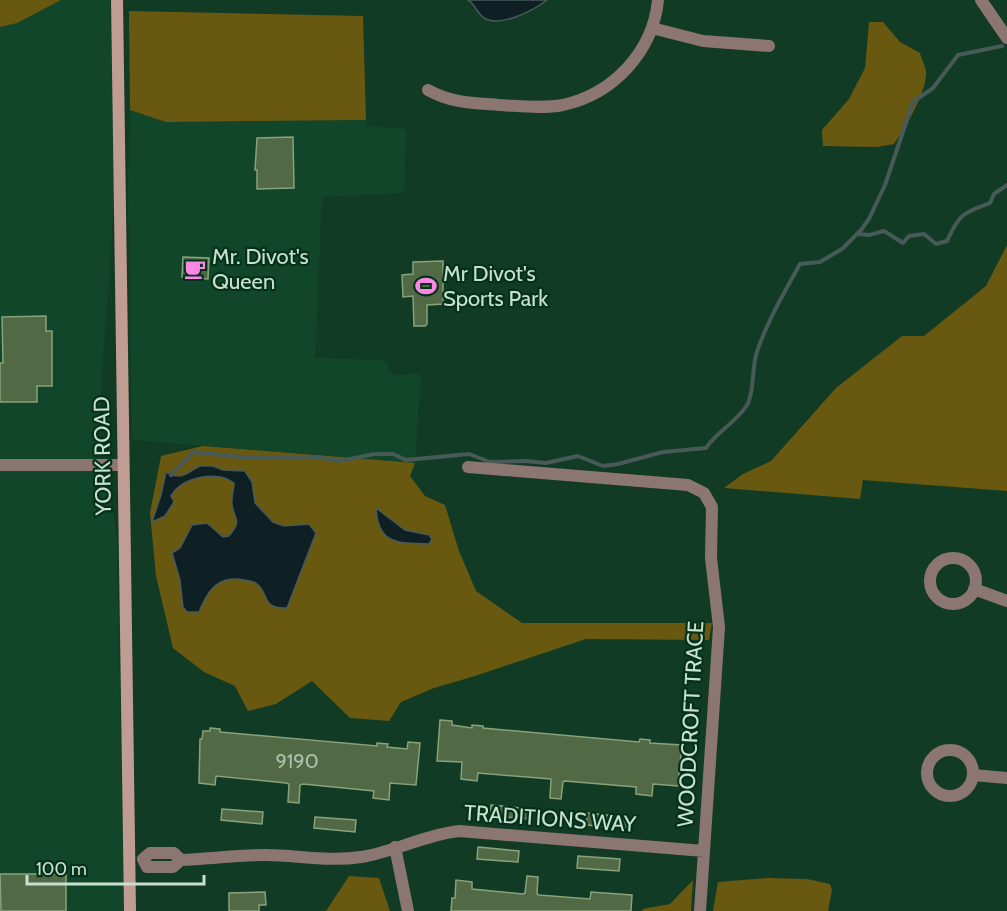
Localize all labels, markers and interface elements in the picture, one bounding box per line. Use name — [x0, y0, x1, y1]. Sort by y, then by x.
place label: Mr. Divot's Queen — [212, 243, 309, 295]
cafe icon: Mr. Divot's Queen — [183, 257, 207, 281]
place label: Mr Divot's Sports Park — [443, 260, 548, 312]
sports icon: Mr Divot's Sports Park — [414, 274, 438, 298]
street label: YORK ROAD — [88, 396, 117, 517]
street label: WOODCROFT TRACE — [672, 620, 709, 828]
house number: 9190 — [275, 749, 319, 773]
street label: TRADITIONS WAY — [463, 799, 637, 838]
scale bar — [27, 848, 204, 886]
text: 100 m — [36, 858, 87, 880]

